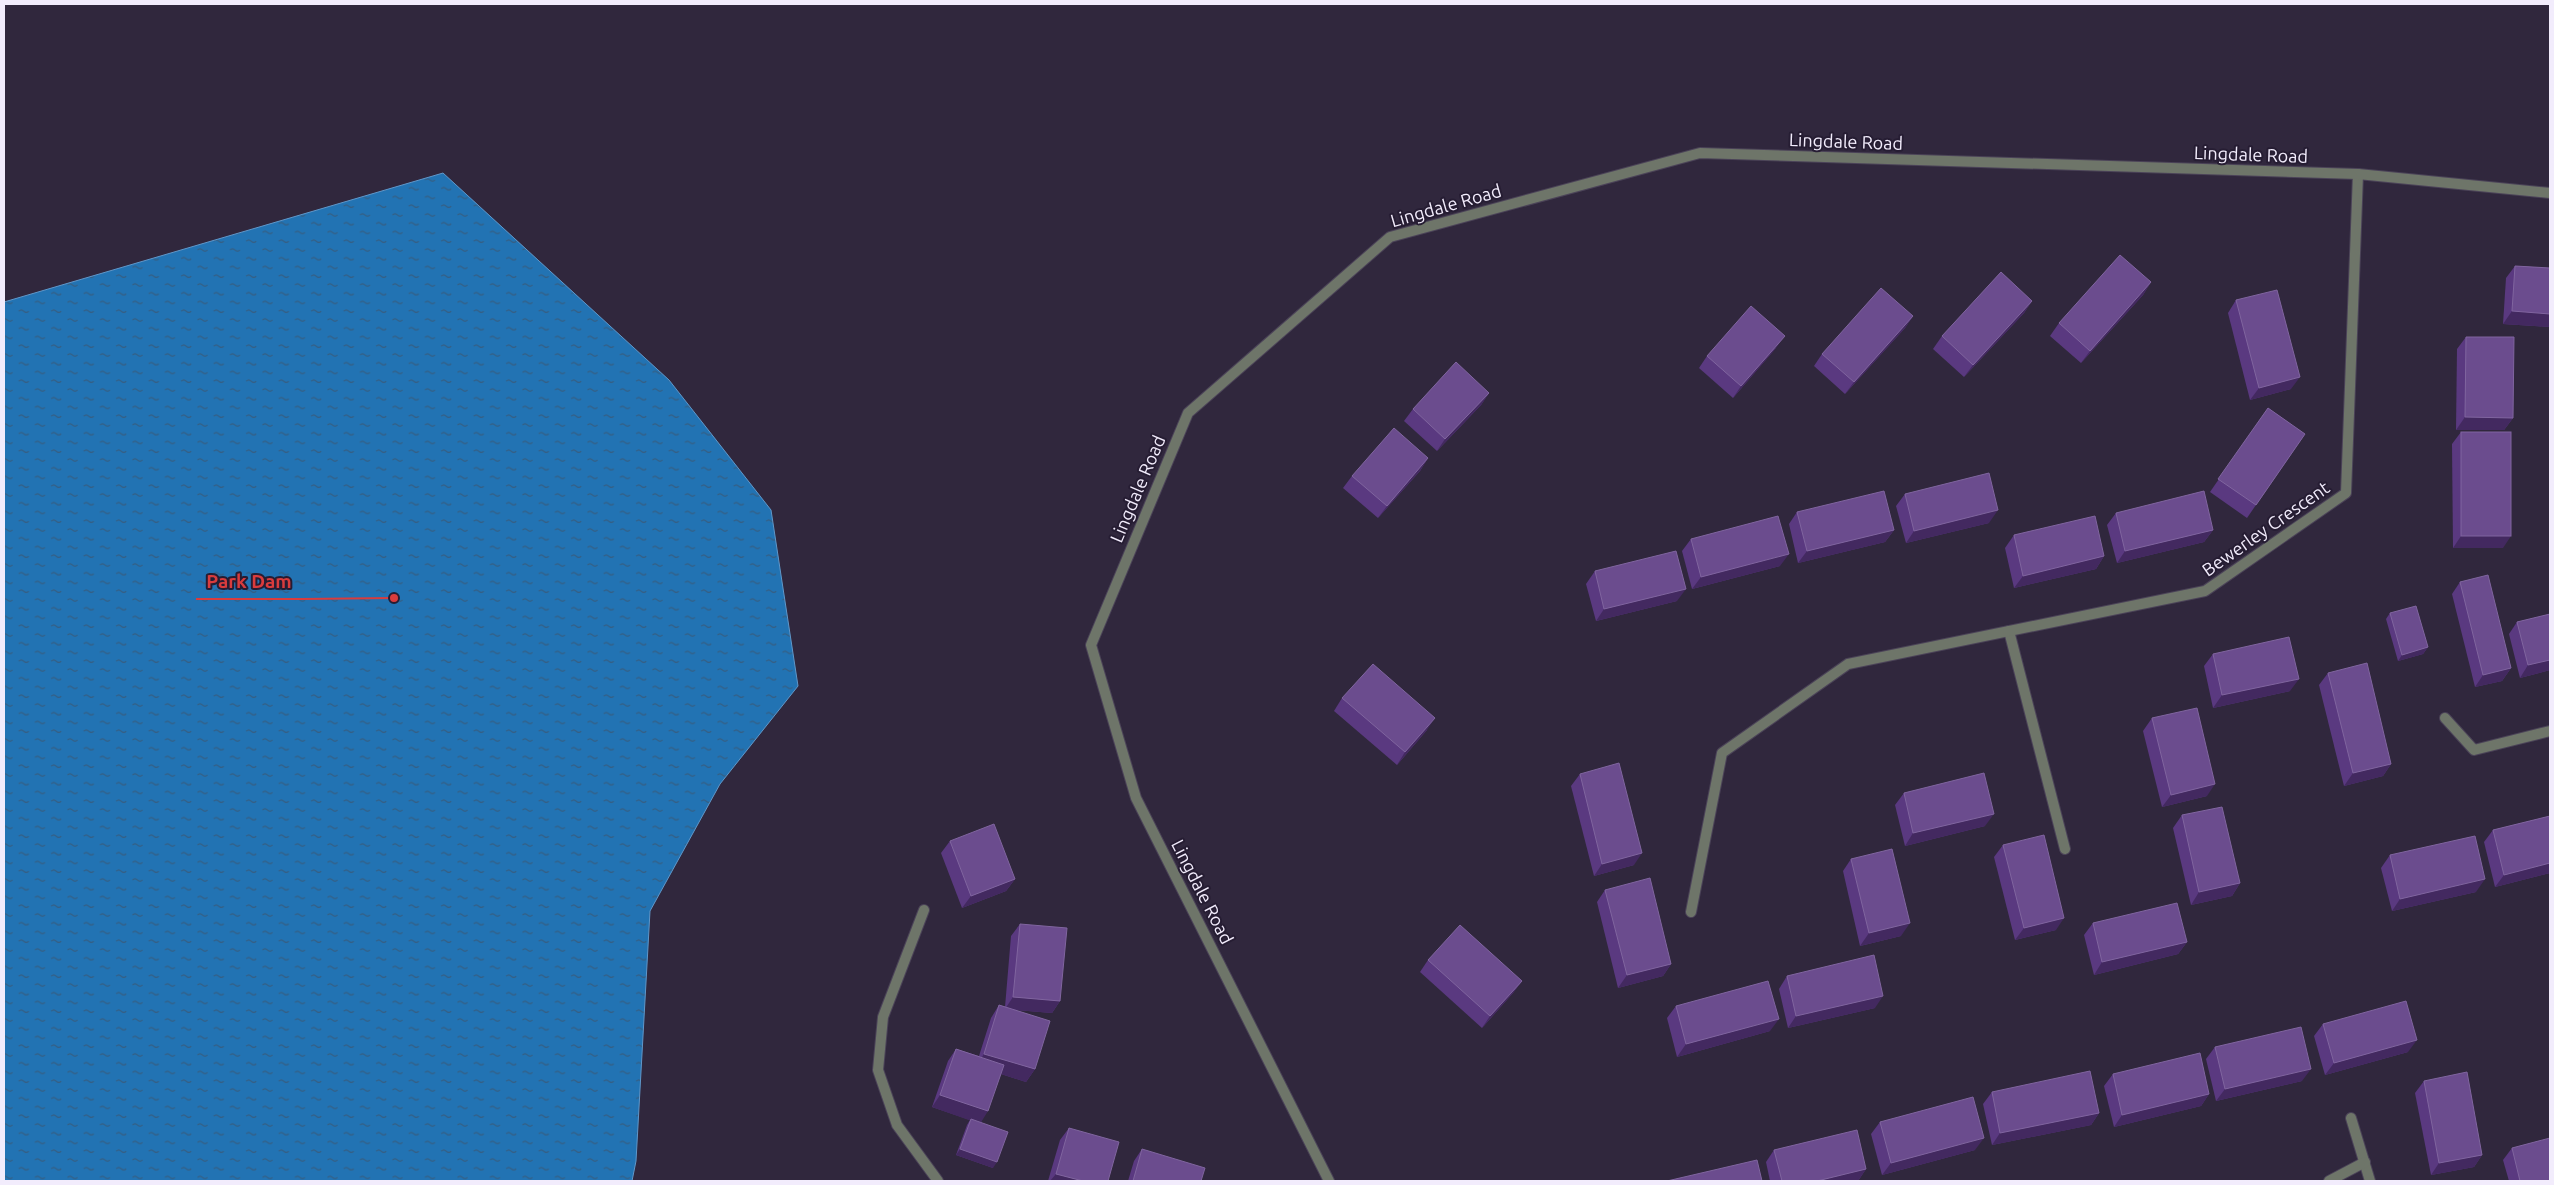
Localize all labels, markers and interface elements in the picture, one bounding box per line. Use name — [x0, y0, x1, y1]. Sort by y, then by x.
street label: Lingdale Road — [1789, 129, 1903, 153]
street label: Lingdale Road — [2194, 142, 2308, 166]
street label: Lingdale Road — [1388, 180, 1503, 230]
street label: Lingdale Road — [1106, 432, 1169, 545]
street label: Bewerley Crescent — [2198, 477, 2333, 580]
callout: Park Dam — [196, 565, 302, 599]
text: Park Dam — [206, 570, 292, 592]
street label: Lingdale Road — [1168, 836, 1238, 947]

